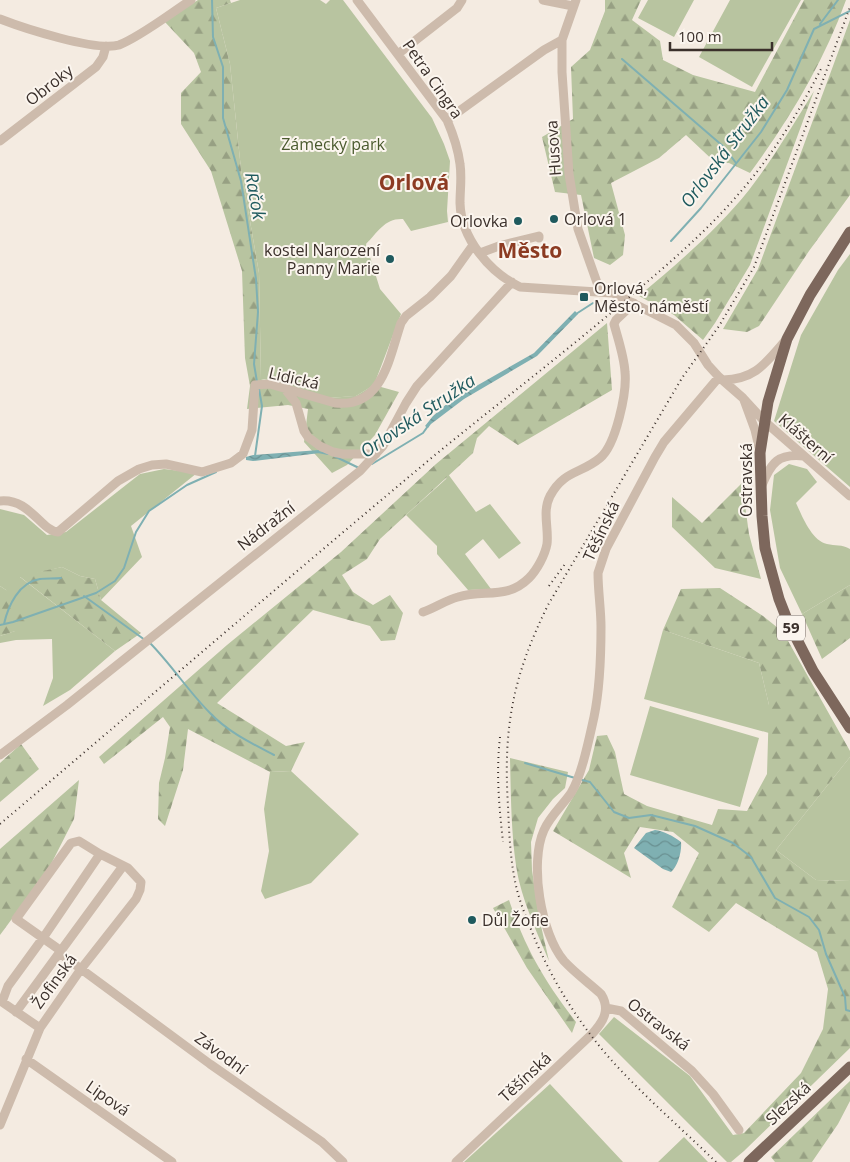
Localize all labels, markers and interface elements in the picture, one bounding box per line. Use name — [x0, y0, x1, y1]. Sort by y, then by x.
scale bar — [670, 20, 772, 52]
text: 100 m — [678, 26, 722, 46]
street label: Petra Cingra — [398, 35, 468, 123]
street label: Obroky — [21, 59, 78, 111]
water label: Orlovská Stružka — [674, 91, 774, 212]
street label: Husova — [540, 119, 566, 177]
park label: Zámecký park — [281, 133, 385, 155]
district label: Orlová — [379, 168, 449, 196]
water label: Račok — [240, 170, 272, 223]
place label: Orlová 1 — [564, 208, 627, 230]
place label: Orlovka — [450, 210, 508, 232]
marker: Orlová 1 — [548, 213, 560, 225]
marker: Orlovka — [512, 215, 524, 227]
district label: Město — [498, 236, 562, 264]
place label: kostel Narození Panny Marie — [264, 239, 381, 279]
marker: kostel Narození Panny Marie — [384, 253, 396, 265]
place label: Orlová, Město, náměstí — [594, 277, 709, 317]
marker: Orlová, Město, náměstí — [578, 291, 590, 303]
street label: Lidická — [267, 362, 321, 394]
water label: Orlovská Stružka — [355, 368, 480, 463]
street label: Klášterní — [774, 408, 839, 468]
street label: Ostravská — [735, 443, 757, 517]
street label: Nádražní — [233, 496, 300, 555]
street label: Těšínská — [577, 497, 625, 565]
road number: 59 — [777, 616, 805, 640]
place label: Důl Žofie — [482, 909, 549, 931]
marker: Důl Žofie — [466, 914, 478, 926]
street label: Žofinská — [27, 949, 81, 1013]
street label: Ostravská — [623, 993, 695, 1055]
street label: Závodní — [191, 1027, 252, 1080]
street label: Těšínská — [494, 1047, 556, 1107]
street label: Lipová — [82, 1075, 134, 1121]
street label: Slezská — [761, 1076, 815, 1130]

